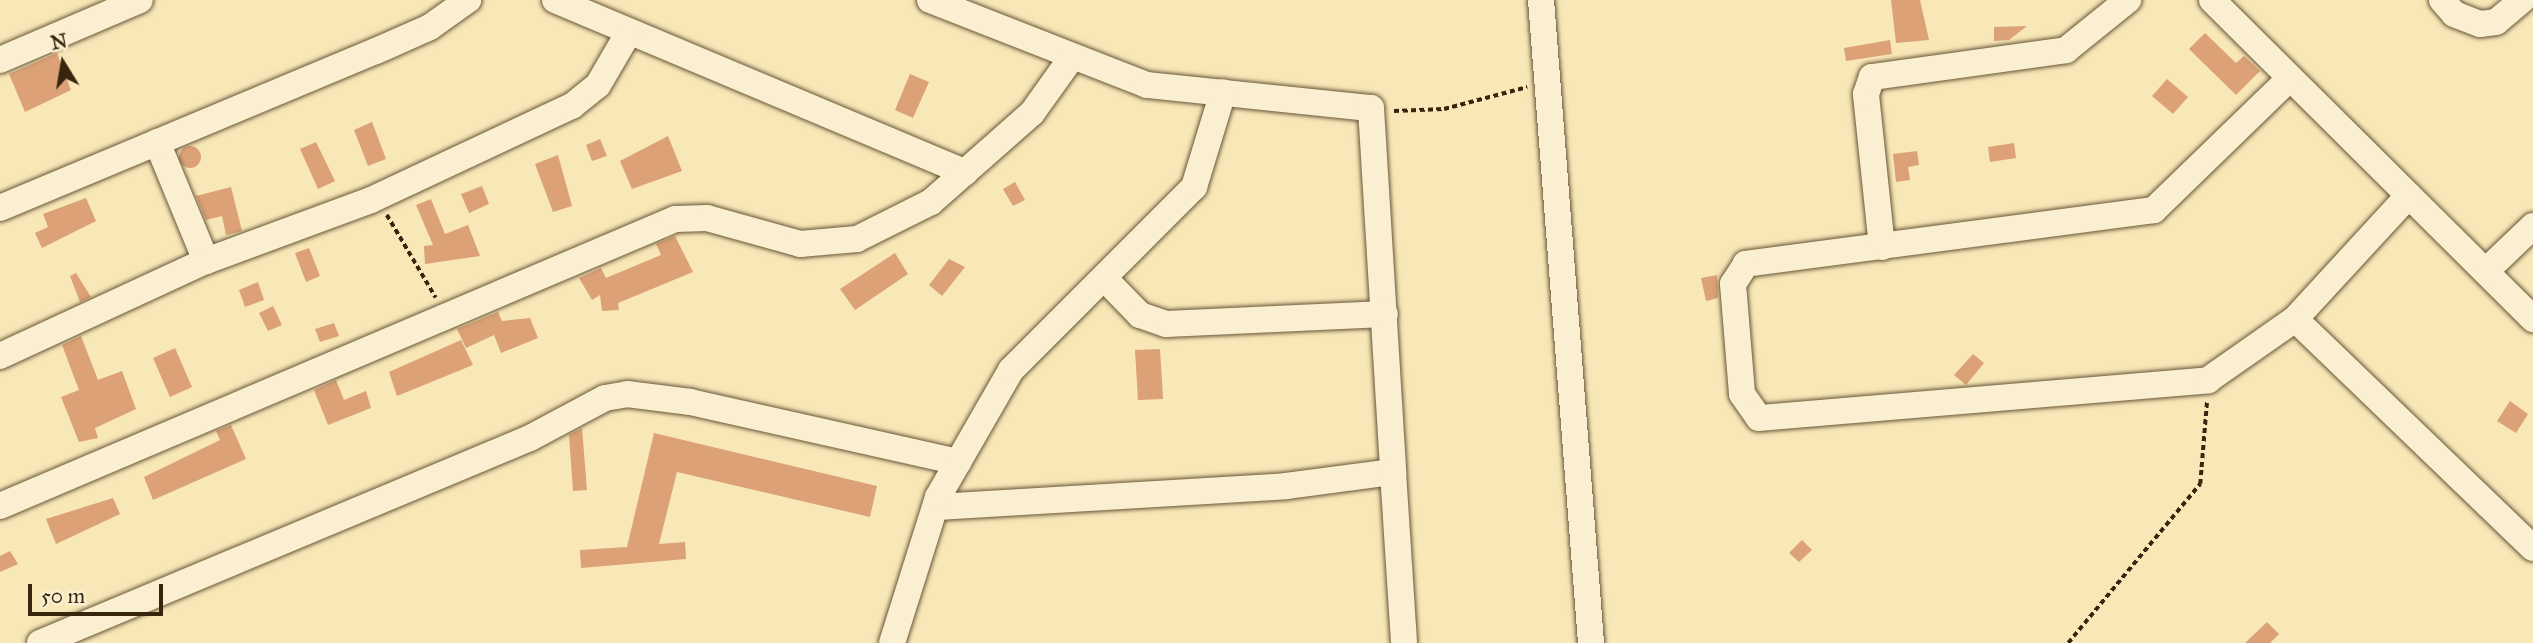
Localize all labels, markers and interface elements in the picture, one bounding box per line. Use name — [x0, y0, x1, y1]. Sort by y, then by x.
north arrow — [28, 28, 98, 98]
text: N — [49, 29, 69, 55]
scale bar — [32, 570, 166, 614]
text: 50 m — [41, 583, 85, 609]

